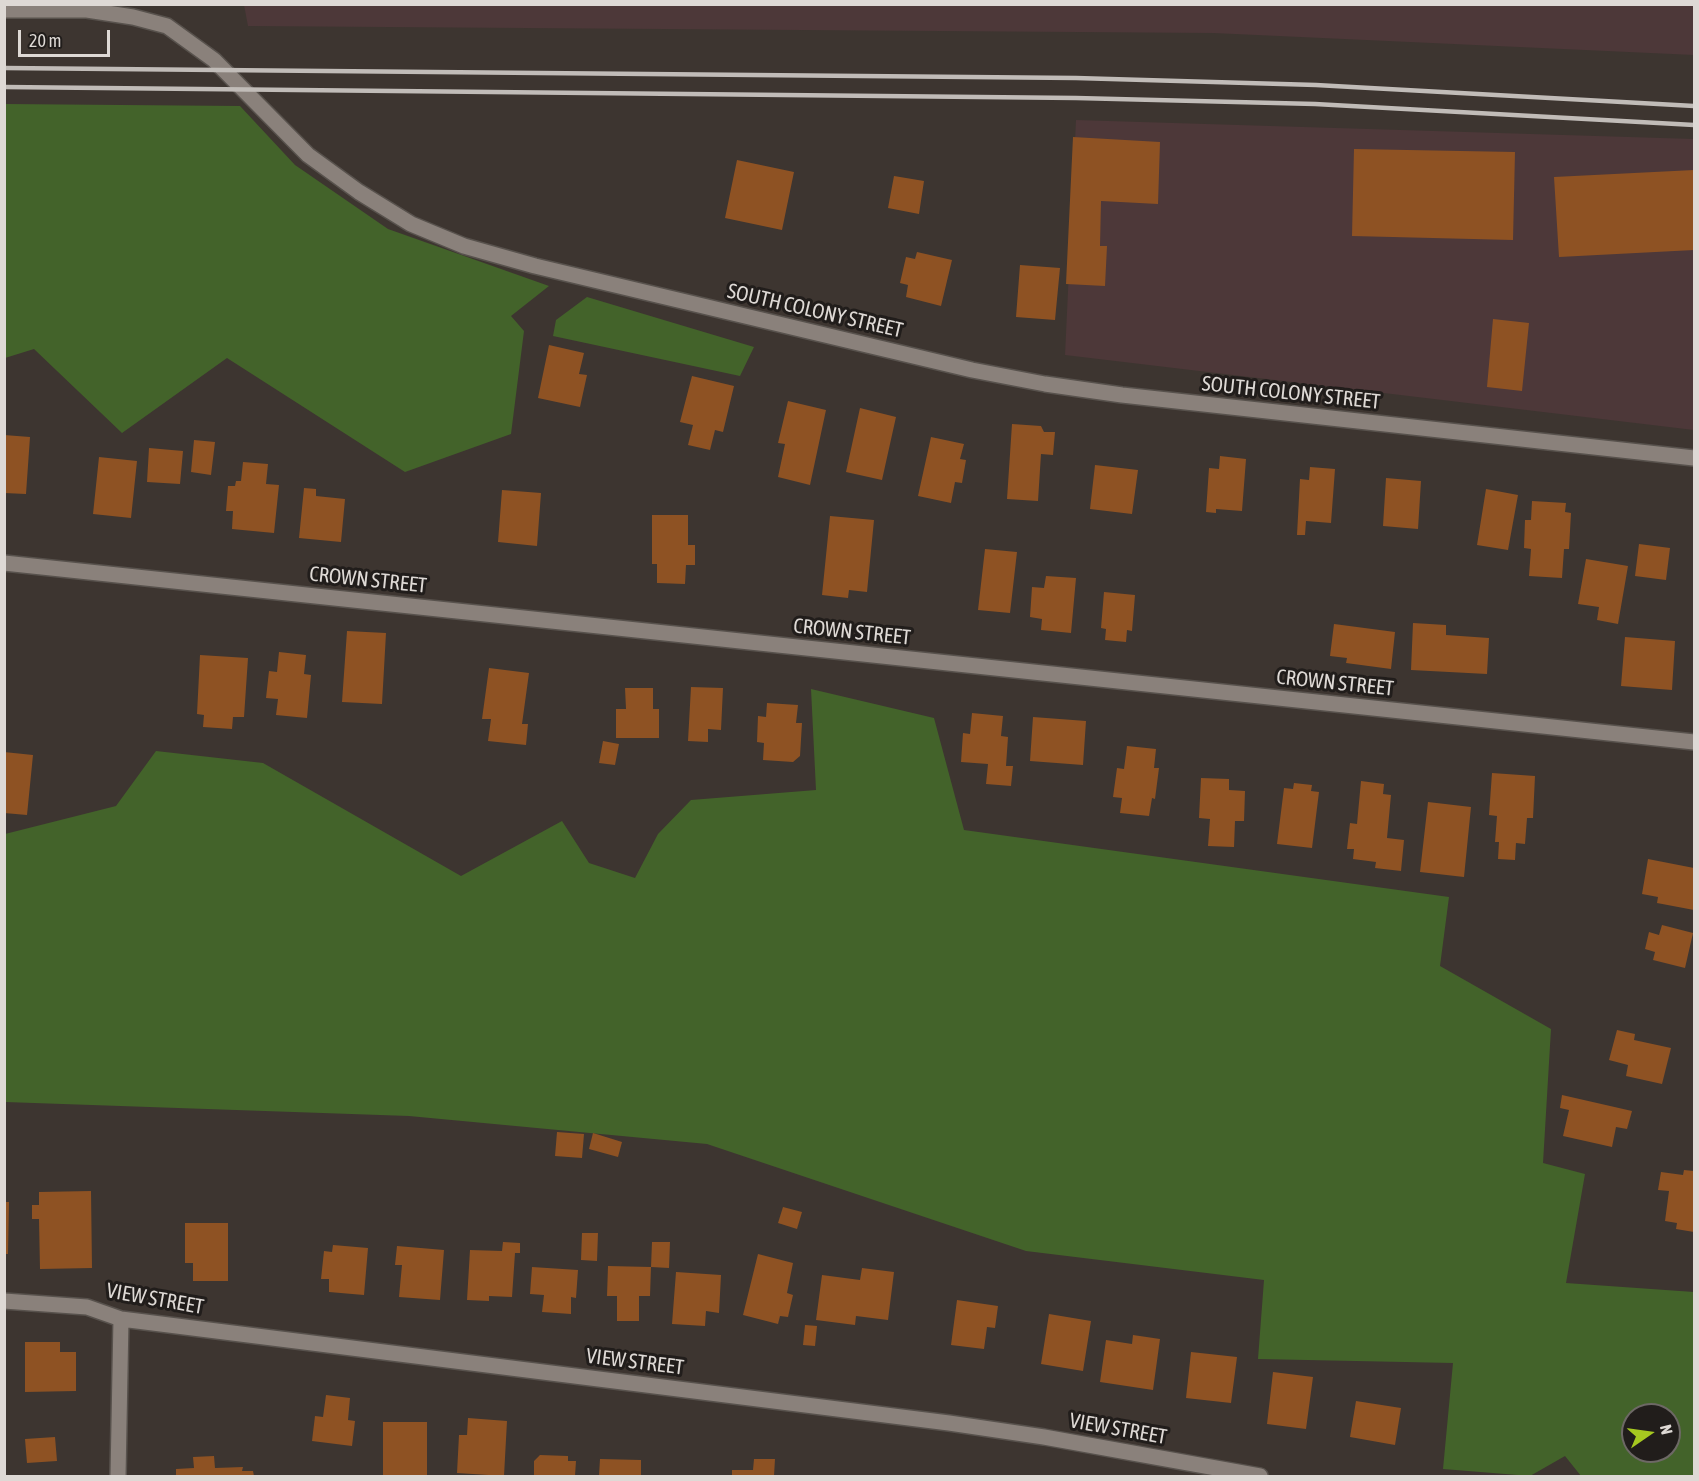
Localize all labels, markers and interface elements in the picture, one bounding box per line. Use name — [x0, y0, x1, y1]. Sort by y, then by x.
scale bar — [21, 18, 112, 56]
text: 20 m — [29, 30, 61, 51]
street label: SOUTH COLONY STREET — [725, 279, 905, 343]
street label: SOUTH COLONY STREET — [1201, 371, 1381, 415]
street label: CROWN STREET — [308, 561, 428, 599]
street label: CROWN STREET — [792, 613, 912, 651]
street label: CROWN STREET — [1275, 664, 1395, 702]
street label: VIEW STREET — [104, 1278, 206, 1320]
street label: VIEW STREET — [585, 1344, 685, 1380]
north arrow — [1621, 1403, 1681, 1463]
street label: VIEW STREET — [1067, 1408, 1169, 1450]
text: N — [1657, 1423, 1676, 1436]

